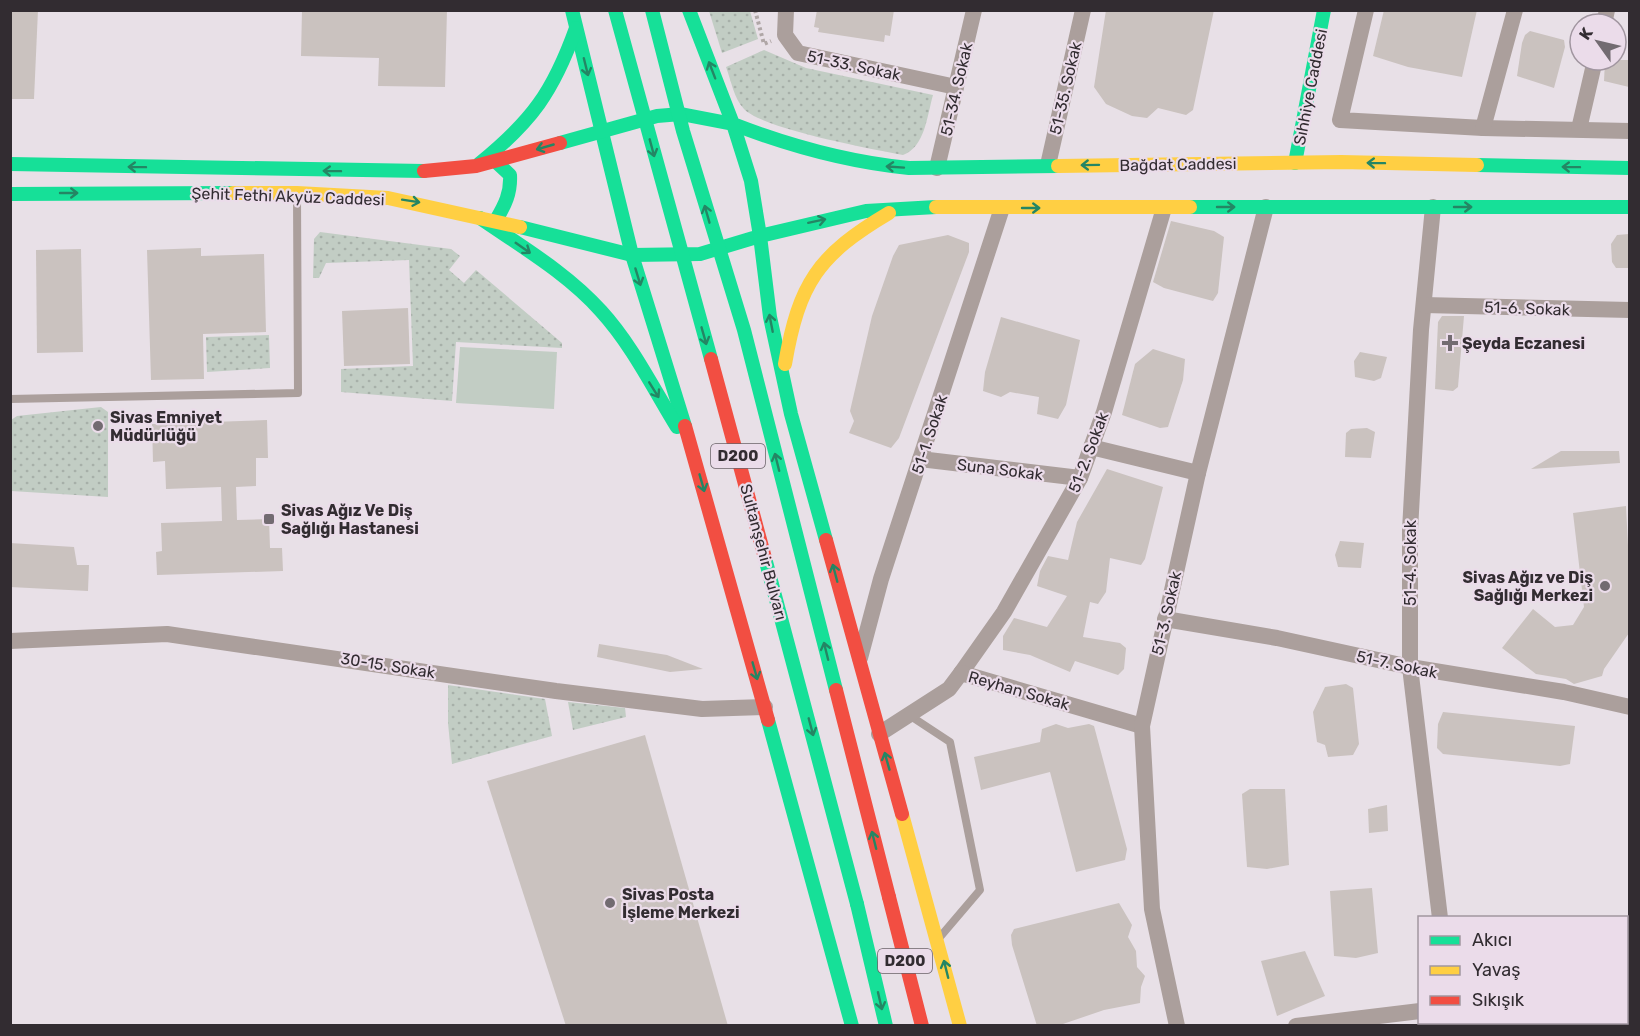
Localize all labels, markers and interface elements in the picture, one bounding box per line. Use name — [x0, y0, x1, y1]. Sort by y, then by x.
north arrow — [1568, 12, 1628, 72]
text: K — [1575, 24, 1597, 44]
street label: Sıhhiye Caddesi — [1290, 27, 1331, 147]
street label: 51-35. Sokak — [1046, 39, 1086, 136]
street label: 51-34. Sokak — [937, 40, 977, 138]
street label: 51-33. Sokak — [805, 46, 903, 85]
one-way arrow — [580, 58, 592, 77]
one-way arrow — [705, 61, 716, 79]
one-way arrow — [647, 138, 659, 157]
one-way arrow — [536, 141, 555, 153]
street label: Bağdat Caddesi — [1119, 154, 1237, 175]
one-way arrow — [1367, 157, 1387, 169]
one-way arrow — [1080, 159, 1100, 171]
one-way arrow — [128, 161, 148, 172]
one-way arrow — [885, 161, 905, 172]
one-way arrow — [1562, 161, 1582, 173]
one-way arrow — [323, 165, 343, 176]
street label: Şehit Fethi Akyüz Caddesi — [191, 184, 385, 209]
one-way arrow — [58, 187, 78, 199]
one-way arrow — [400, 196, 420, 207]
one-way arrow — [1216, 201, 1236, 213]
one-way arrow — [1453, 201, 1473, 213]
one-way arrow — [1021, 202, 1041, 214]
one-way arrow — [701, 205, 712, 224]
one-way arrow — [807, 215, 826, 227]
one-way arrow — [515, 242, 531, 254]
one-way arrow — [633, 267, 644, 286]
street label: 51-6. Sokak — [1484, 298, 1571, 320]
one-way arrow — [765, 314, 776, 334]
one-way arrow — [699, 326, 710, 345]
place label: Şeyda Eczanesi — [1462, 334, 1585, 353]
marker: Şeyda Eczanesi — [1443, 336, 1457, 350]
one-way arrow — [648, 381, 660, 398]
street label: 51-1. Sokak — [908, 391, 951, 476]
place label: Sivas Emniyet Müdürlüğü — [110, 408, 222, 445]
street label: 51-2. Sokak — [1064, 408, 1113, 495]
marker: Sivas Emniyet Müdürlüğü — [91, 419, 105, 433]
road number: D200 — [711, 444, 765, 468]
one-way arrow — [771, 453, 783, 472]
street label: Suna Sokak — [956, 455, 1045, 484]
one-way arrow — [697, 473, 708, 492]
street label: Sultanşehir Bulvarı — [736, 482, 791, 622]
place label: Sivas Ağız Ve Diş Sağlığı Hastanesi — [281, 501, 419, 538]
marker: Sivas Ağız Ve Diş Sağlığı Hastanesi — [262, 512, 276, 526]
street label: 51-4. Sokak — [1401, 519, 1420, 606]
one-way arrow — [829, 564, 840, 583]
place label: Sivas Ağız ve Diş Sağlığı Merkezi — [1462, 568, 1593, 605]
street label: 51-3. Sokak — [1148, 569, 1186, 657]
marker: Sivas Ağız ve Diş Sağlığı Merkezi — [1598, 579, 1612, 593]
one-way arrow — [819, 642, 831, 661]
street label: 51-7. Sokak — [1355, 647, 1440, 682]
street label: 30-15. Sokak — [339, 649, 437, 682]
one-way arrow — [750, 661, 761, 680]
street label: Reyhan Sokak — [966, 667, 1072, 714]
one-way arrow — [805, 717, 817, 736]
one-way arrow — [881, 752, 892, 771]
one-way arrow — [868, 831, 880, 850]
place label: Sivas Posta İşleme Merkezi — [622, 885, 740, 922]
marker: Sivas Posta İşleme Merkezi — [603, 896, 617, 910]
legend — [1418, 916, 1628, 1024]
text: Akıcı — [1472, 929, 1512, 951]
road number: D200 — [878, 949, 932, 973]
text: Yavaş — [1472, 959, 1520, 981]
one-way arrow — [939, 960, 951, 979]
text: Sıkışık — [1472, 989, 1525, 1011]
one-way arrow — [875, 991, 886, 1011]

